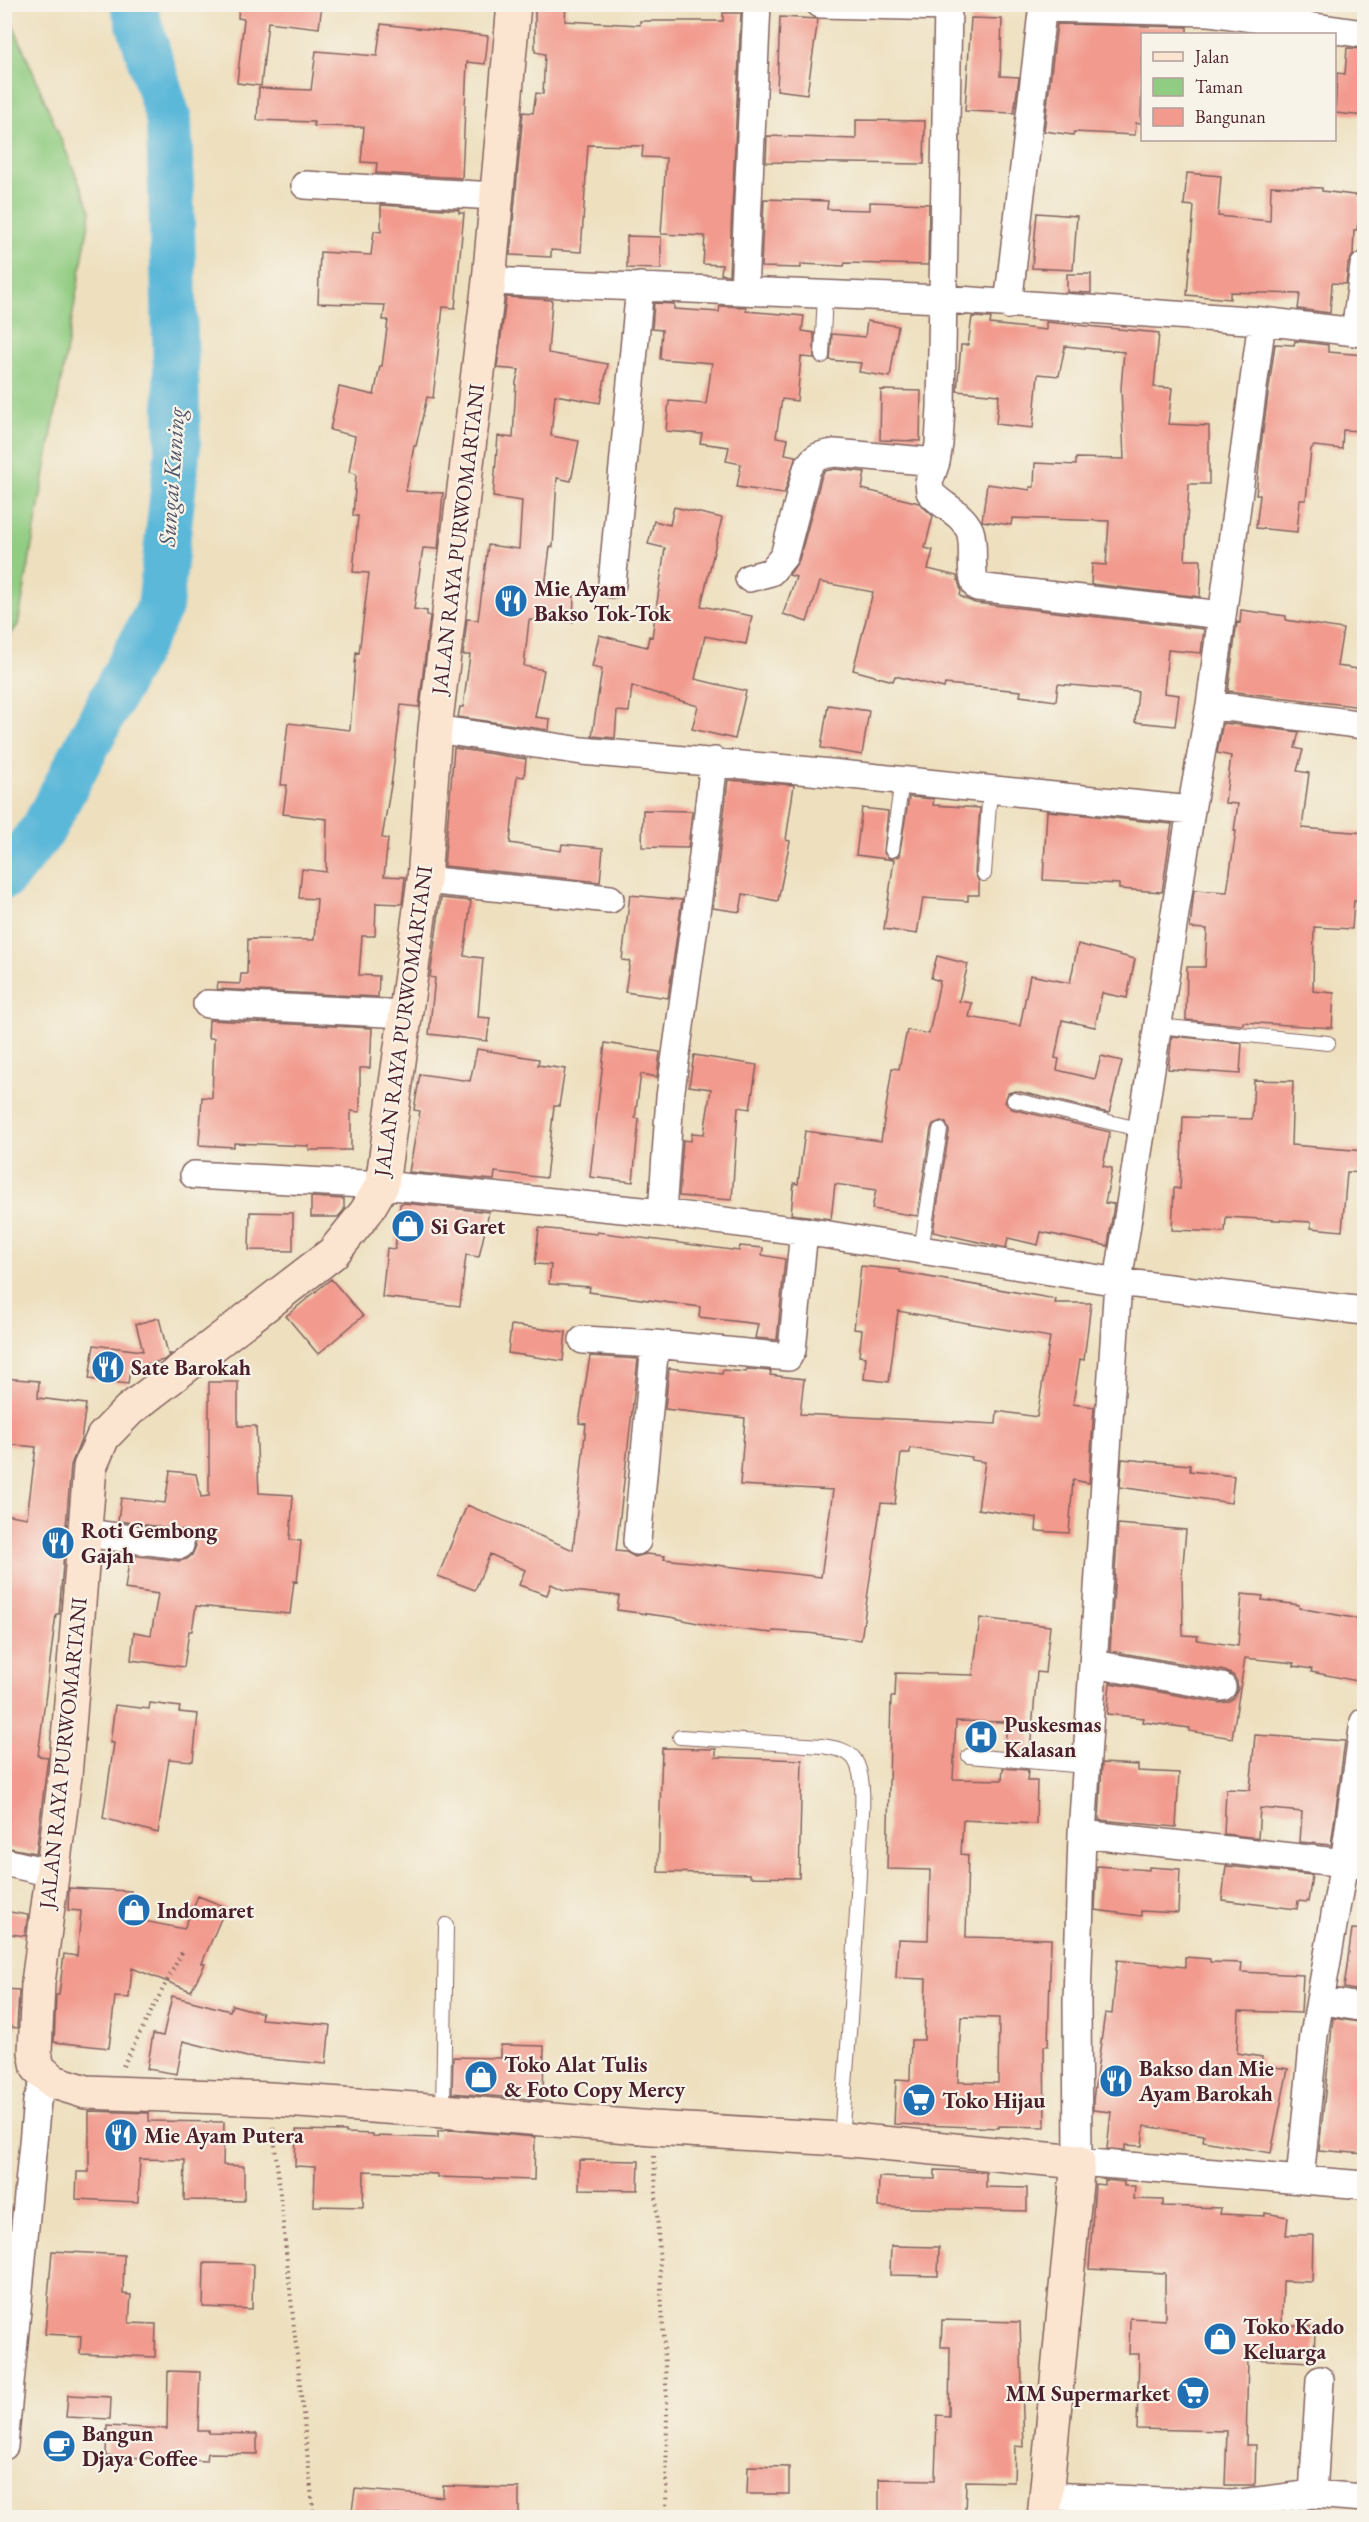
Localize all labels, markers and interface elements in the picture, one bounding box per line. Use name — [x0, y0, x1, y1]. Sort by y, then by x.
legend — [1141, 33, 1336, 141]
text: Jalan — [1193, 45, 1230, 68]
text: Taman — [1195, 75, 1244, 98]
text: Bangunan — [1195, 105, 1266, 128]
street label: JALAN RAYA PURWOMARTANI — [424, 381, 492, 698]
water label: Sungai Kuning — [151, 406, 191, 548]
place label: Mie Ayam Bakso Tok-Tok — [534, 574, 672, 628]
restaurant icon: Mie Ayam Bakso Tok-Tok — [493, 583, 529, 619]
street label: JALAN RAYA PURWOMARTANI — [367, 863, 439, 1180]
shop icon: Si Garet — [390, 1208, 426, 1244]
place label: Si Garet — [431, 1212, 506, 1241]
restaurant icon: Sate Barokah — [90, 1349, 126, 1385]
place label: Sate Barokah — [131, 1353, 251, 1382]
place label: Roti Gembong Gajah — [81, 1516, 218, 1570]
restaurant icon: Roti Gembong Gajah — [40, 1525, 76, 1561]
street label: JALAN RAYA PURWOMARTANI — [32, 1595, 94, 1912]
place label: Puskesmas Kalasan — [1004, 1710, 1101, 1764]
hospital icon: Puskesmas Kalasan — [963, 1719, 999, 1755]
shop icon: Indomaret — [116, 1892, 152, 1928]
place label: Indomaret — [157, 1896, 255, 1925]
place label: Toko Alat Tulis & Foto Copy Mercy — [504, 2050, 685, 2104]
place label: Bakso dan Mie Ayam Barokah — [1138, 2054, 1274, 2108]
shop icon: Toko Alat Tulis & Foto Copy Mercy — [463, 2059, 499, 2095]
restaurant icon: Bakso dan Mie Ayam Barokah — [1098, 2063, 1134, 2099]
supermarket icon: Toko Hijau — [901, 2082, 937, 2118]
place label: Toko Hijau — [942, 2086, 1045, 2115]
restaurant icon: Mie Ayam Putera — [103, 2117, 139, 2153]
place label: Mie Ayam Putera — [144, 2121, 304, 2150]
place label: Toko Kado Keluarga — [1243, 2312, 1344, 2366]
shop icon: Toko Kado Keluarga — [1202, 2321, 1238, 2357]
supermarket icon: MM Supermarket — [1175, 2375, 1211, 2411]
place label: MM Supermarket — [1006, 2379, 1171, 2408]
place label: Bangun Djaya Coffee — [82, 2419, 198, 2473]
cafe icon: Bangun Djaya Coffee — [41, 2428, 77, 2464]

